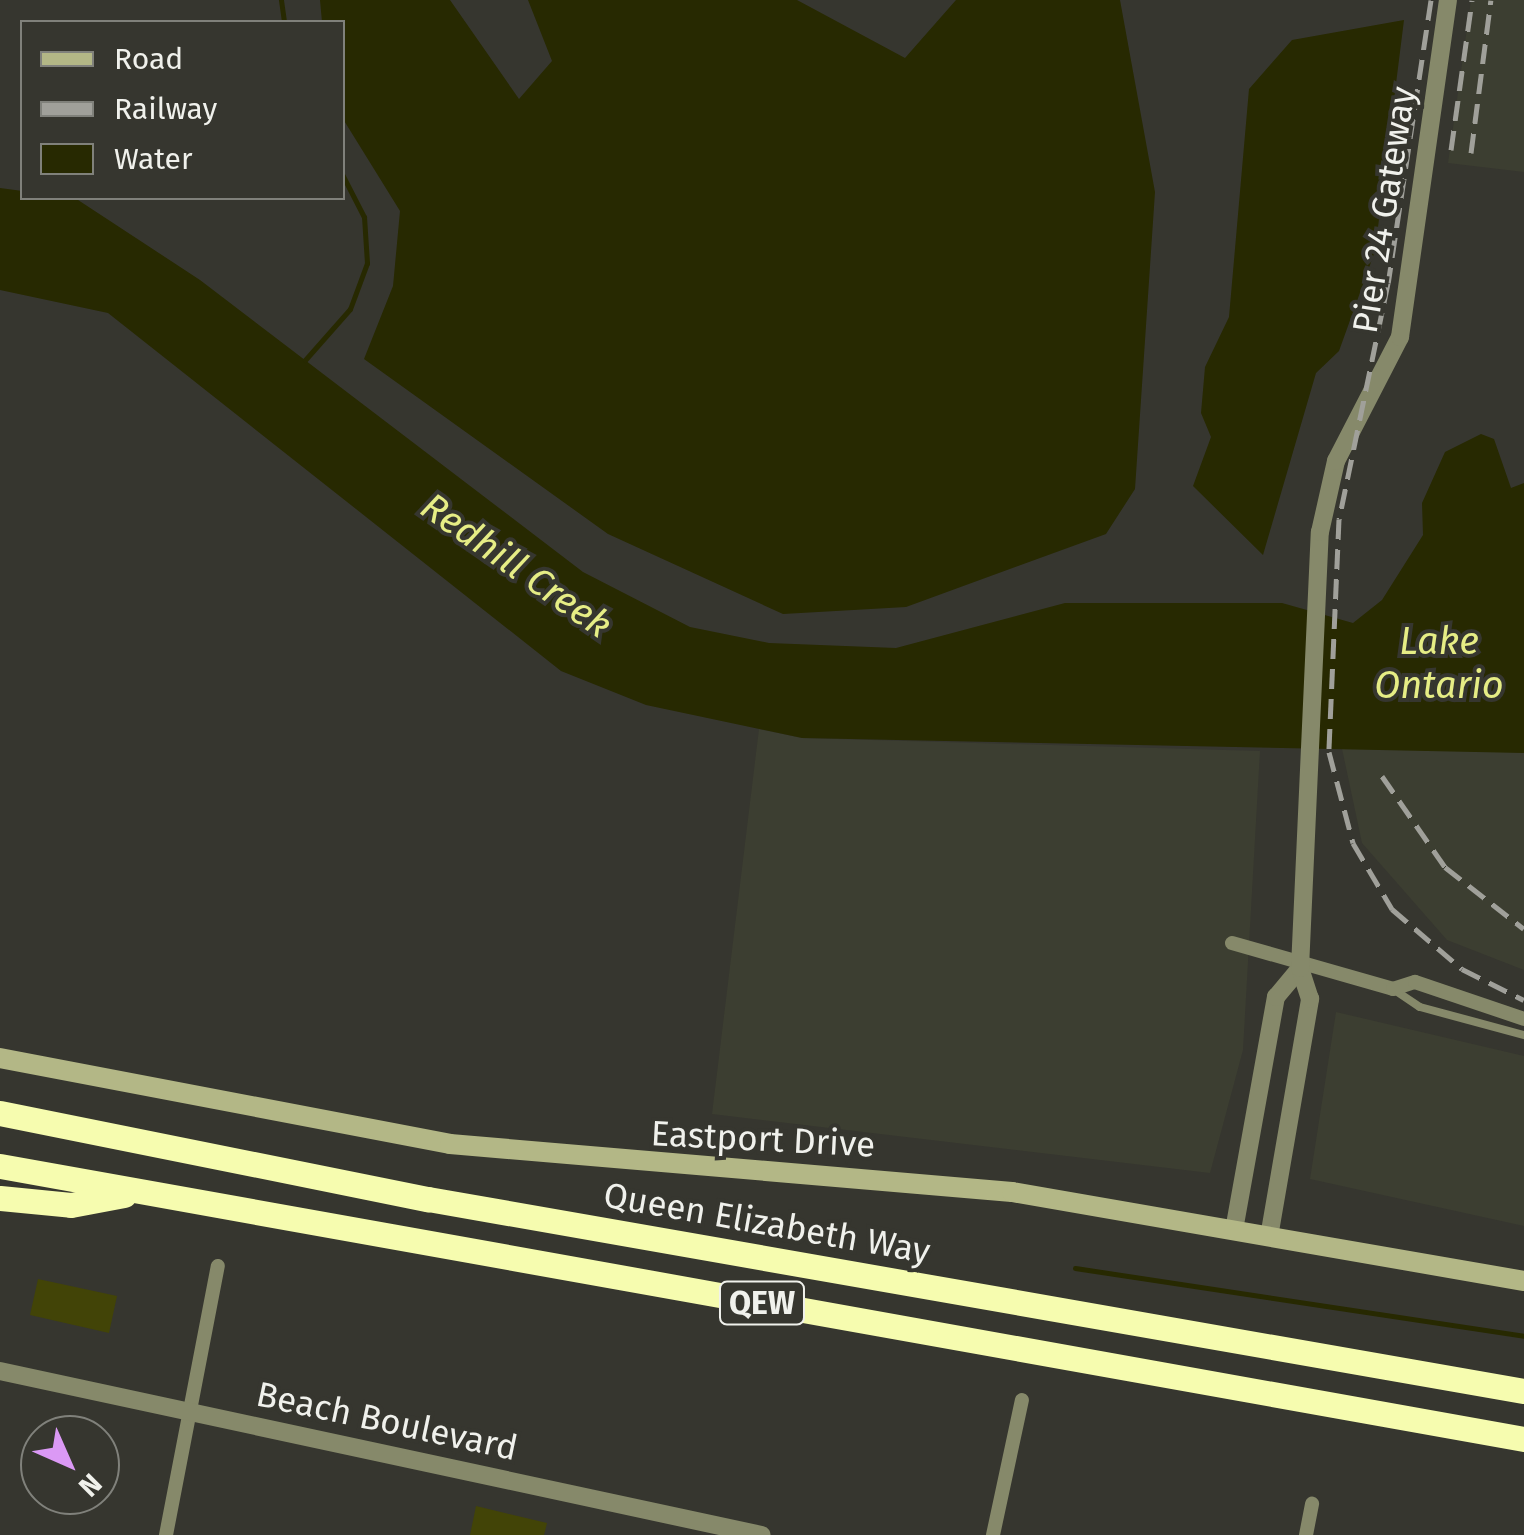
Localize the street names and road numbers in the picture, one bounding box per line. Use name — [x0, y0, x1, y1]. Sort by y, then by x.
street label: Pier 24 Gateway — [1344, 84, 1424, 336]
street label: Eastport Drive — [650, 1112, 876, 1166]
street label: Queen Elizabeth Way — [600, 1174, 934, 1272]
road number: QEW — [717, 1276, 807, 1330]
street label: Beach Boulevard — [253, 1373, 521, 1469]

